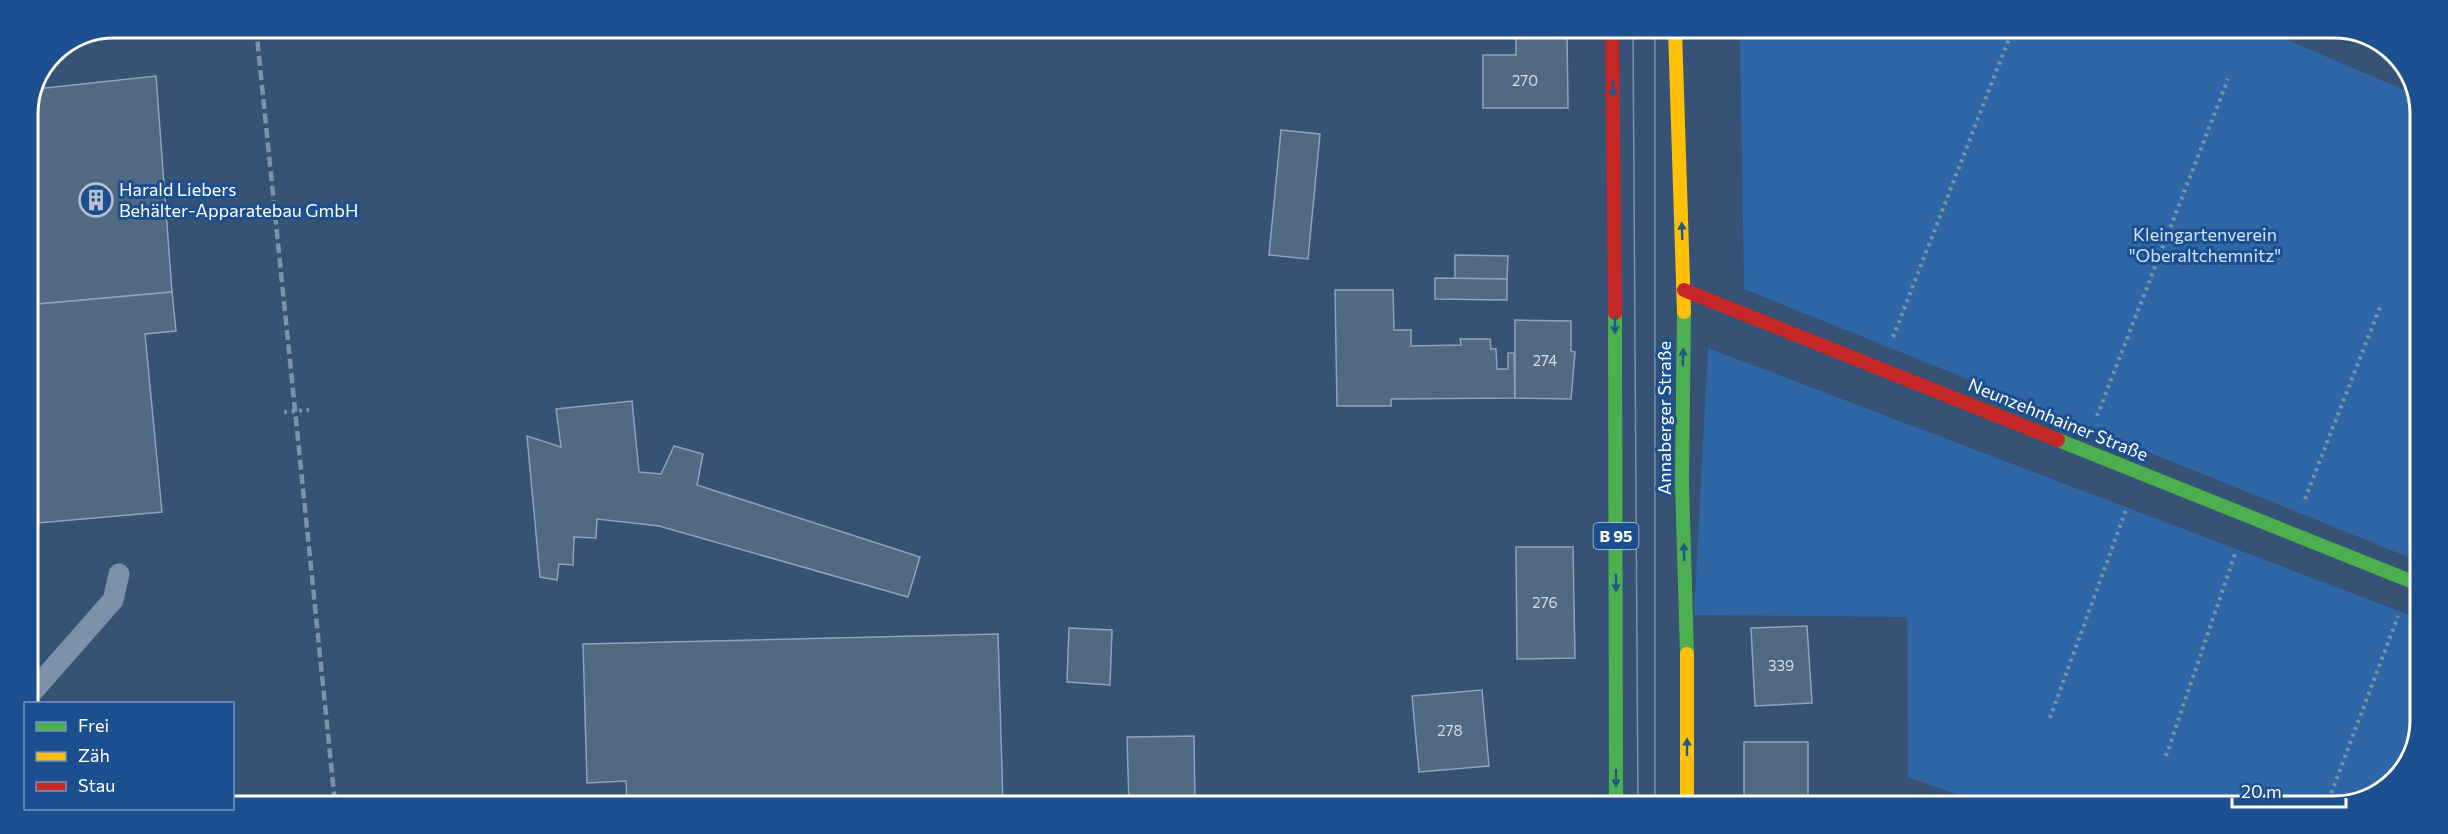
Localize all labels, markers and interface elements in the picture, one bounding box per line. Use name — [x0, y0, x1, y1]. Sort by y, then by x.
house number: 270 — [1512, 71, 1538, 89]
one-way arrow — [1608, 79, 1618, 98]
place label: Harald Liebers Behälter-Apparatebau GmbH — [119, 178, 358, 221]
building icon: Harald Liebers Behälter-Apparatebau GmbH — [78, 182, 114, 218]
one-way arrow — [1678, 222, 1687, 241]
park label: Kleingartenverein "Oberaltchemnitz" — [2129, 223, 2281, 266]
one-way arrow — [1610, 316, 1620, 335]
street label: Annaberger Straße — [1653, 341, 1675, 495]
one-way arrow — [1679, 348, 1688, 367]
house number: 274 — [1533, 351, 1557, 369]
street label: Neunzehnhainer Straße — [1965, 373, 2151, 465]
road number: B 95 — [1594, 523, 1638, 549]
one-way arrow — [1679, 543, 1688, 562]
one-way arrow — [1611, 574, 1621, 593]
house number: 276 — [1532, 593, 1558, 611]
house number: 339 — [1768, 656, 1794, 674]
legend — [24, 702, 234, 810]
text: Frei — [78, 714, 109, 736]
house number: 278 — [1437, 721, 1463, 739]
one-way arrow — [1682, 738, 1692, 757]
text: Zäh — [78, 744, 110, 766]
one-way arrow — [1611, 769, 1621, 788]
scale bar — [2232, 771, 2346, 809]
text: Stau — [78, 774, 115, 796]
text: 20 m — [2241, 780, 2282, 802]

